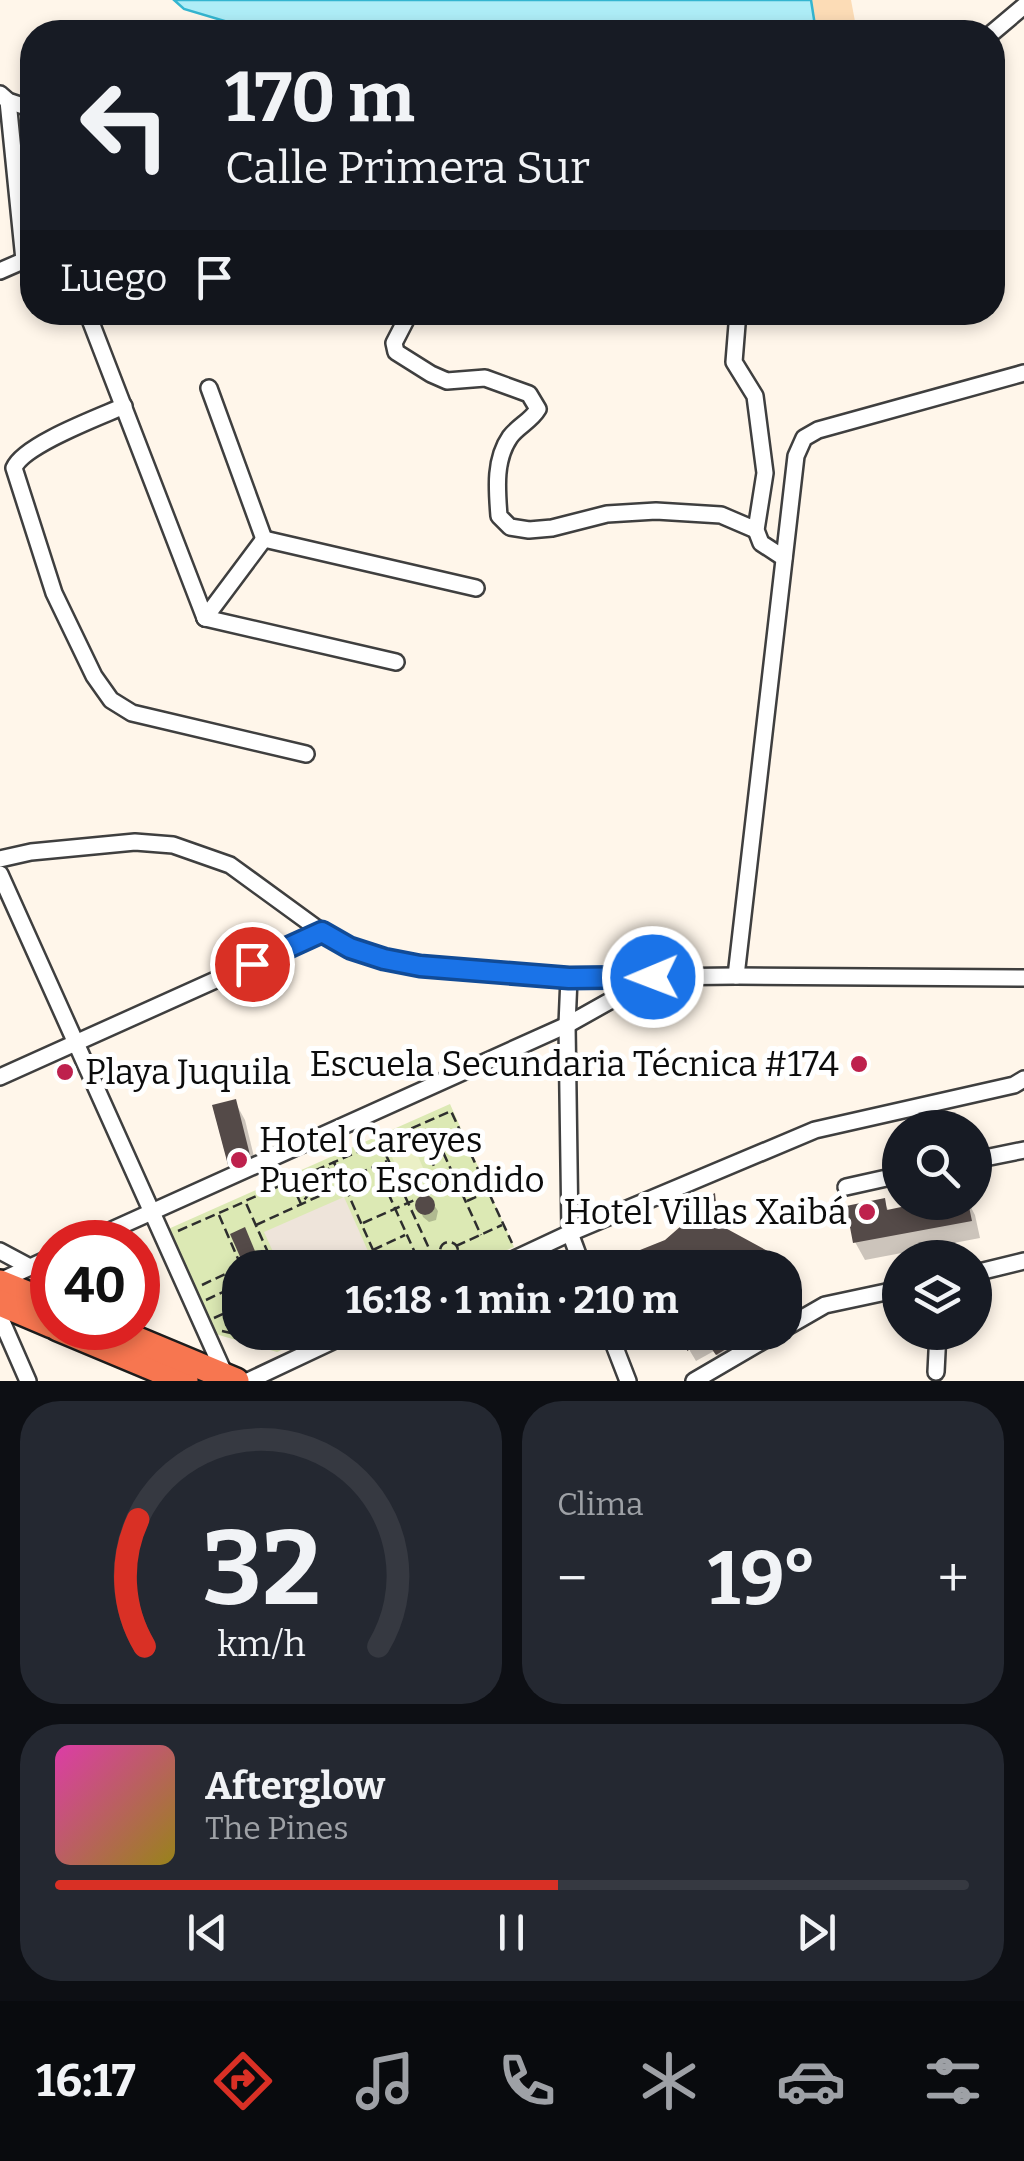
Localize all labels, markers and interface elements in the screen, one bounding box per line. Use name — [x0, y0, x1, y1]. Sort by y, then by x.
text: 170 m — [225, 56, 415, 140]
icon: left — [60, 60, 190, 190]
text: Calle Primera Sur — [225, 141, 590, 195]
icon: arrive — [187, 250, 242, 305]
text: Luego — [60, 255, 167, 301]
pin — [210, 922, 295, 1007]
position arrow — [601, 925, 705, 1029]
icon: arrive — [225, 937, 280, 992]
place label: Escuela Secundaria Técnica #174 — [309, 1043, 839, 1085]
place label: Playa Juquila — [85, 1051, 291, 1093]
marker: Escuela Secundaria Técnica #174 — [848, 1053, 870, 1075]
marker: Playa Juquila — [54, 1061, 76, 1083]
map controls — [882, 1110, 992, 1350]
button: search — [882, 1110, 992, 1220]
place label: Hotel Careyes Puerto Escondido — [259, 1119, 545, 1201]
marker: Hotel Careyes Puerto Escondido — [228, 1149, 250, 1171]
place label: Hotel Villas Xaibá — [564, 1191, 847, 1233]
marker: Hotel Villas Xaibá — [856, 1201, 878, 1223]
speed limit sign: 40 — [30, 1220, 160, 1350]
button: layers — [882, 1240, 992, 1350]
text: 16:18 · 1 min · 210 m — [345, 1277, 679, 1323]
text: Clima — [557, 1485, 644, 1523]
text: 32 — [202, 1507, 320, 1632]
text: 19° — [708, 1534, 817, 1624]
text: − — [557, 1546, 587, 1612]
text: + — [938, 1546, 969, 1612]
text: km/h — [217, 1623, 305, 1665]
text: Afterglow — [205, 1763, 385, 1809]
text: The Pines — [205, 1809, 349, 1847]
icon: previous — [180, 1905, 235, 1960]
icon: pause — [484, 1905, 539, 1960]
icon: next — [789, 1905, 844, 1960]
icon: directions — [208, 2046, 278, 2116]
icon: music — [350, 2046, 420, 2116]
icon: phone — [492, 2046, 562, 2116]
icon: climate — [634, 2046, 704, 2116]
icon: car — [776, 2046, 846, 2116]
icon: filters — [918, 2046, 988, 2116]
text: 16:17 — [36, 2054, 136, 2108]

